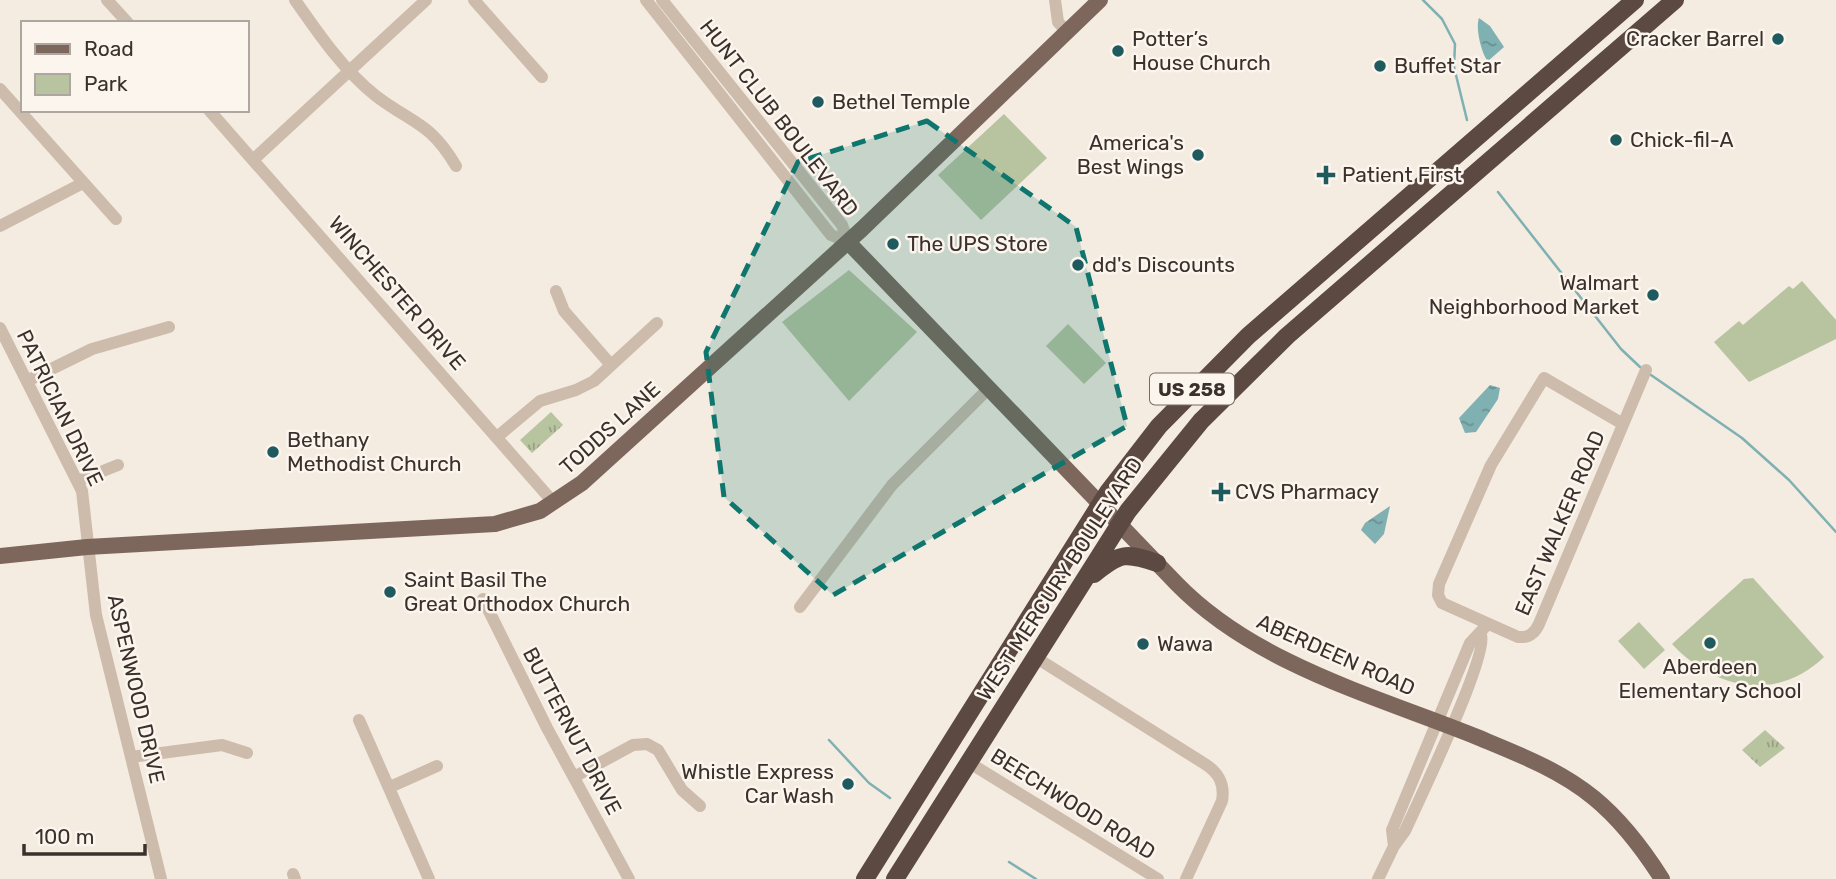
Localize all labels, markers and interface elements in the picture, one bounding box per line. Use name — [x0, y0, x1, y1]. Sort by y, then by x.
street label: HUNT CLUB BOULEVARD — [695, 14, 864, 221]
legend — [21, 21, 248, 112]
place label: Potter’s House Church — [1132, 26, 1271, 75]
place label: Cracker Barrel — [1626, 26, 1764, 51]
marker: Cracker Barrel — [1770, 31, 1786, 47]
text: Road — [84, 36, 134, 61]
marker: Potter’s House Church — [1110, 43, 1126, 59]
place label: Buffet Star — [1394, 53, 1501, 78]
marker: Buffet Star — [1372, 58, 1388, 74]
text: Park — [84, 71, 128, 96]
place label: Bethel Temple — [832, 89, 970, 114]
marker: Bethel Temple — [810, 94, 826, 110]
place label: Chick-fil-A — [1630, 127, 1734, 152]
place label: America's Best Wings — [1077, 130, 1184, 179]
marker: Chick-fil-A — [1608, 132, 1624, 148]
marker: America's Best Wings — [1190, 147, 1206, 163]
place label: Patient First — [1342, 162, 1462, 187]
marker: Patient First — [1316, 165, 1336, 185]
street label: WINCHESTER DRIVE — [324, 211, 471, 375]
place label: The UPS Store — [907, 231, 1048, 256]
marker: The UPS Store — [885, 236, 901, 252]
place label: dd's Discounts — [1092, 252, 1235, 277]
marker: dd's Discounts — [1070, 257, 1086, 273]
place label: Walmart Neighborhood Market — [1429, 270, 1639, 319]
marker: Walmart Neighborhood Market — [1645, 287, 1661, 303]
street label: PATRICIAN DRIVE — [12, 326, 109, 490]
road number: US 258 — [1150, 374, 1234, 404]
street label: TODDS LANE — [554, 376, 665, 479]
place label: Bethany Methodist Church — [287, 427, 462, 476]
street label: EAST WALKER ROAD — [1509, 427, 1610, 619]
marker: Bethany Methodist Church — [265, 444, 281, 460]
street label: WEST MERCURY BOULEVARD — [972, 452, 1148, 705]
place label: CVS Pharmacy — [1235, 479, 1380, 504]
marker: CVS Pharmacy — [1213, 484, 1229, 500]
place label: Saint Basil The Great Orthodox Church — [404, 567, 630, 616]
marker: Saint Basil The Great Orthodox Church — [382, 584, 398, 600]
street label: ASPENWOOD DRIVE — [103, 592, 170, 786]
street label: ABERDEEN ROAD — [1253, 608, 1419, 701]
place label: Wawa — [1157, 631, 1213, 656]
marker: Aberdeen Elementary School — [1702, 635, 1718, 651]
marker: Wawa — [1135, 636, 1151, 652]
street label: BUTTERNUT DRIVE — [518, 643, 627, 819]
place label: Aberdeen Elementary School — [1618, 654, 1802, 703]
street label: BEECHWOOD ROAD — [986, 743, 1160, 864]
place label: Whistle Express Car Wash — [681, 759, 834, 808]
marker: Whistle Express Car Wash — [840, 776, 856, 792]
scale bar — [24, 812, 145, 856]
text: 100 m — [35, 824, 94, 849]

